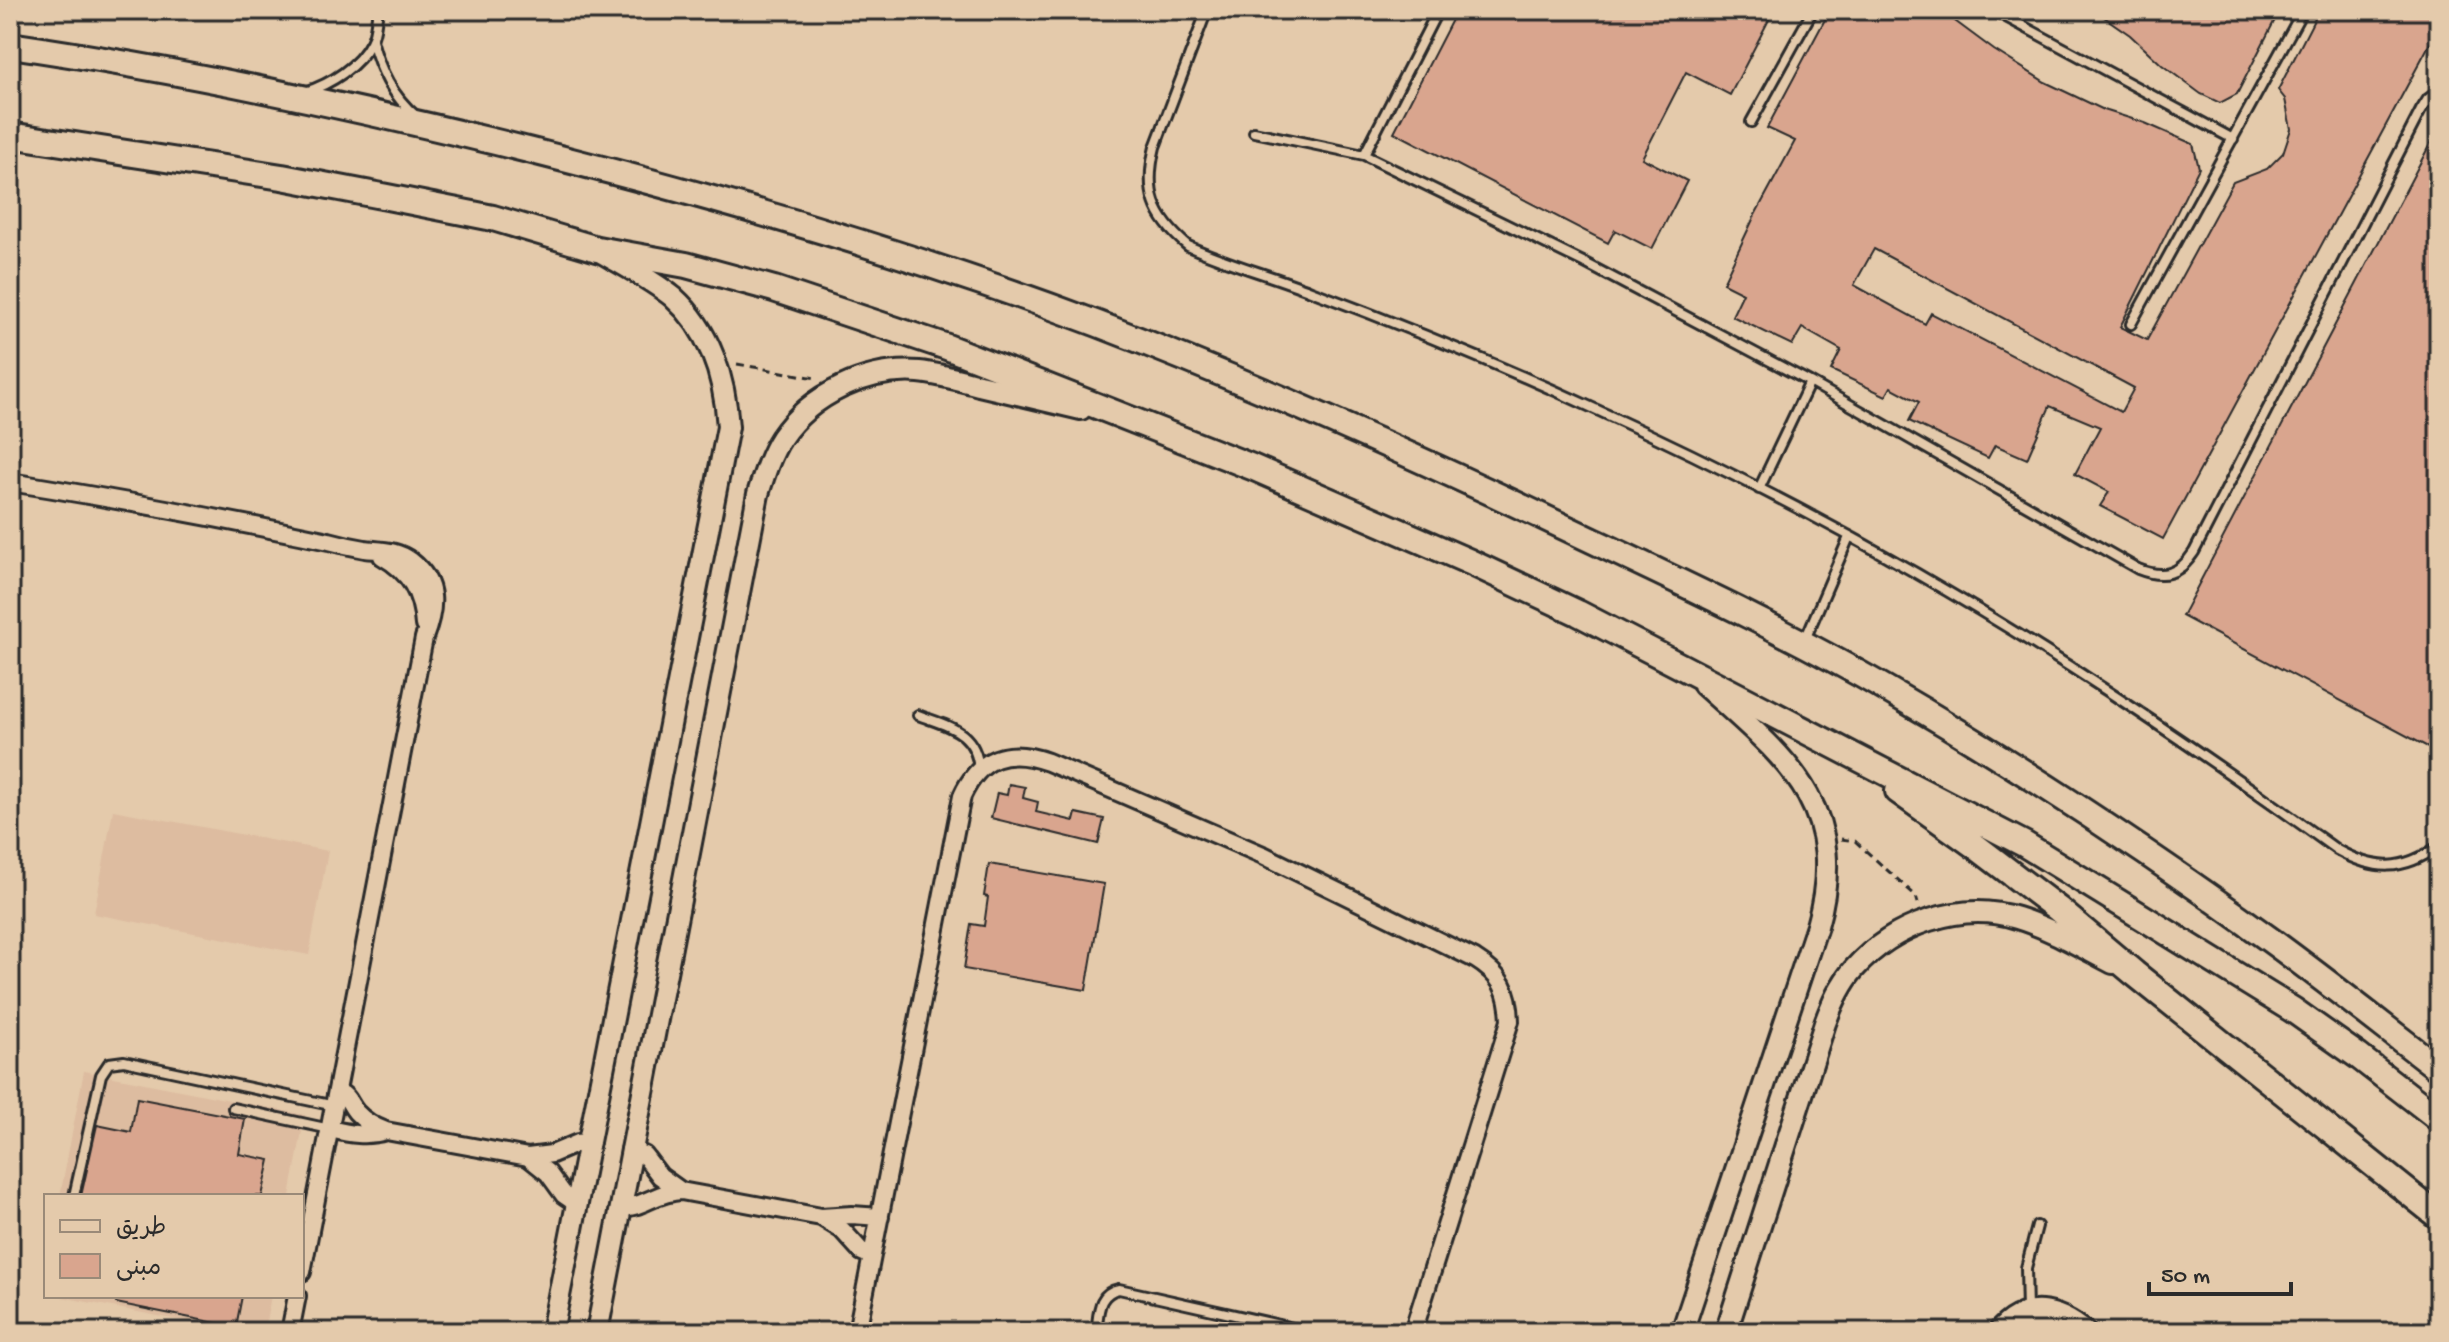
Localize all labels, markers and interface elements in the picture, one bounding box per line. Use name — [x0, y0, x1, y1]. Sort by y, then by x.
legend — [44, 1194, 304, 1298]
text: طريق — [116, 1215, 166, 1244]
scale bar — [2149, 1246, 2291, 1296]
text: مبنى — [116, 1255, 161, 1284]
text: 50 m — [2161, 1263, 2210, 1292]

